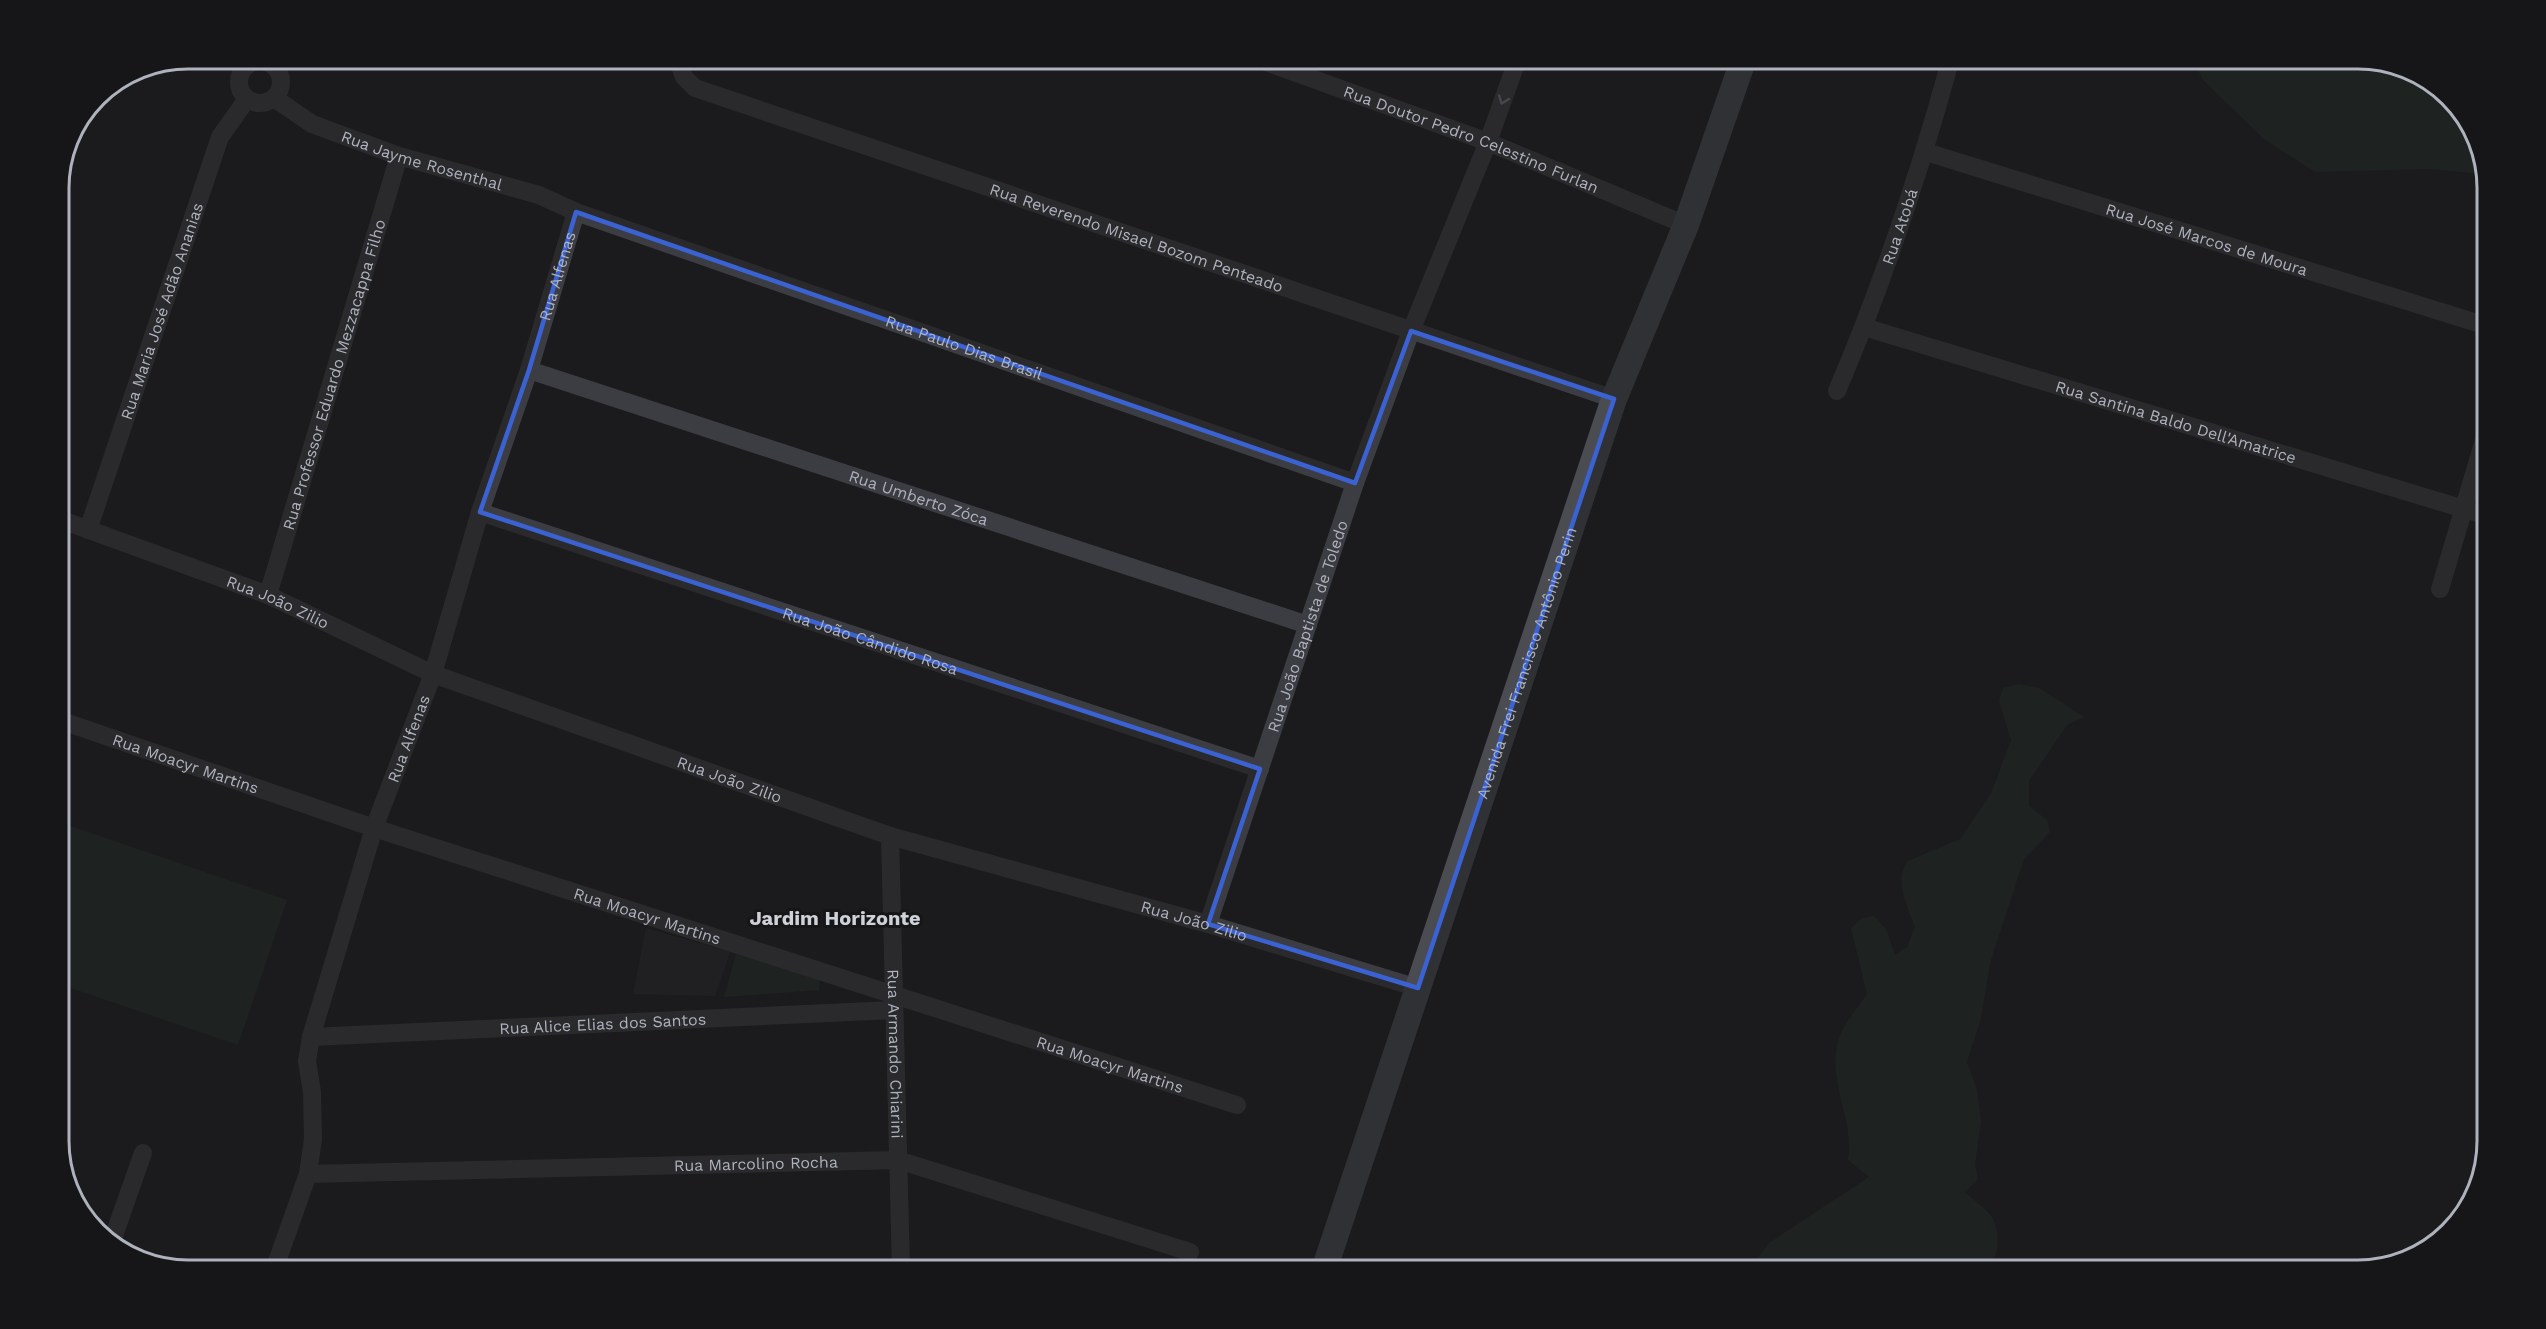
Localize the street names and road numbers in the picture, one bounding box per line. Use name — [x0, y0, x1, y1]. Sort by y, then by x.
street label: Rua Doutor Pedro Celestino Furlan — [1341, 81, 1602, 197]
street label: Rua Jayme Rosenthal — [339, 126, 505, 194]
street label: Rua Reverendo Misael Bozom Penteado — [987, 179, 1286, 296]
street label: Rua Atobá — [1878, 186, 1921, 267]
street label: Rua José Marcos de Moura — [2104, 199, 2310, 279]
street label: Rua Maria José Adão Ananias — [116, 200, 207, 422]
street label: Rua Professor Eduardo Mezzacappa Filho — [278, 217, 389, 532]
street label: Rua Alfenas — [535, 229, 579, 323]
street label: Rua Paulo Dias Brasil — [883, 311, 1046, 383]
street label: Rua Santina Baldo Dell'Amatrice — [2053, 376, 2299, 467]
street label: Rua Umberto Zóca — [847, 466, 991, 529]
street label: Rua João Baptista de Toledo — [1263, 518, 1351, 734]
street label: Avenida Frei Francisco Antônio Perin — [1472, 524, 1580, 801]
street label: Rua João Zilio — [224, 571, 332, 632]
street label: Rua João Cândido Rosa — [780, 603, 961, 678]
street label: Rua Alfenas — [383, 692, 434, 785]
street label: Rua Moacyr Martins — [110, 730, 261, 797]
street label: Rua João Zilio — [675, 752, 785, 806]
street label: Rua Moacyr Martins — [571, 883, 723, 948]
street label: Rua João Zilio — [1139, 896, 1250, 945]
street label: Rua Armando Chiarini — [884, 969, 907, 1139]
street label: Rua Alice Elias dos Santos — [499, 1009, 706, 1038]
street label: Rua Moacyr Martins — [1034, 1032, 1186, 1097]
street label: Rua Marcolino Rocha — [674, 1152, 838, 1175]

